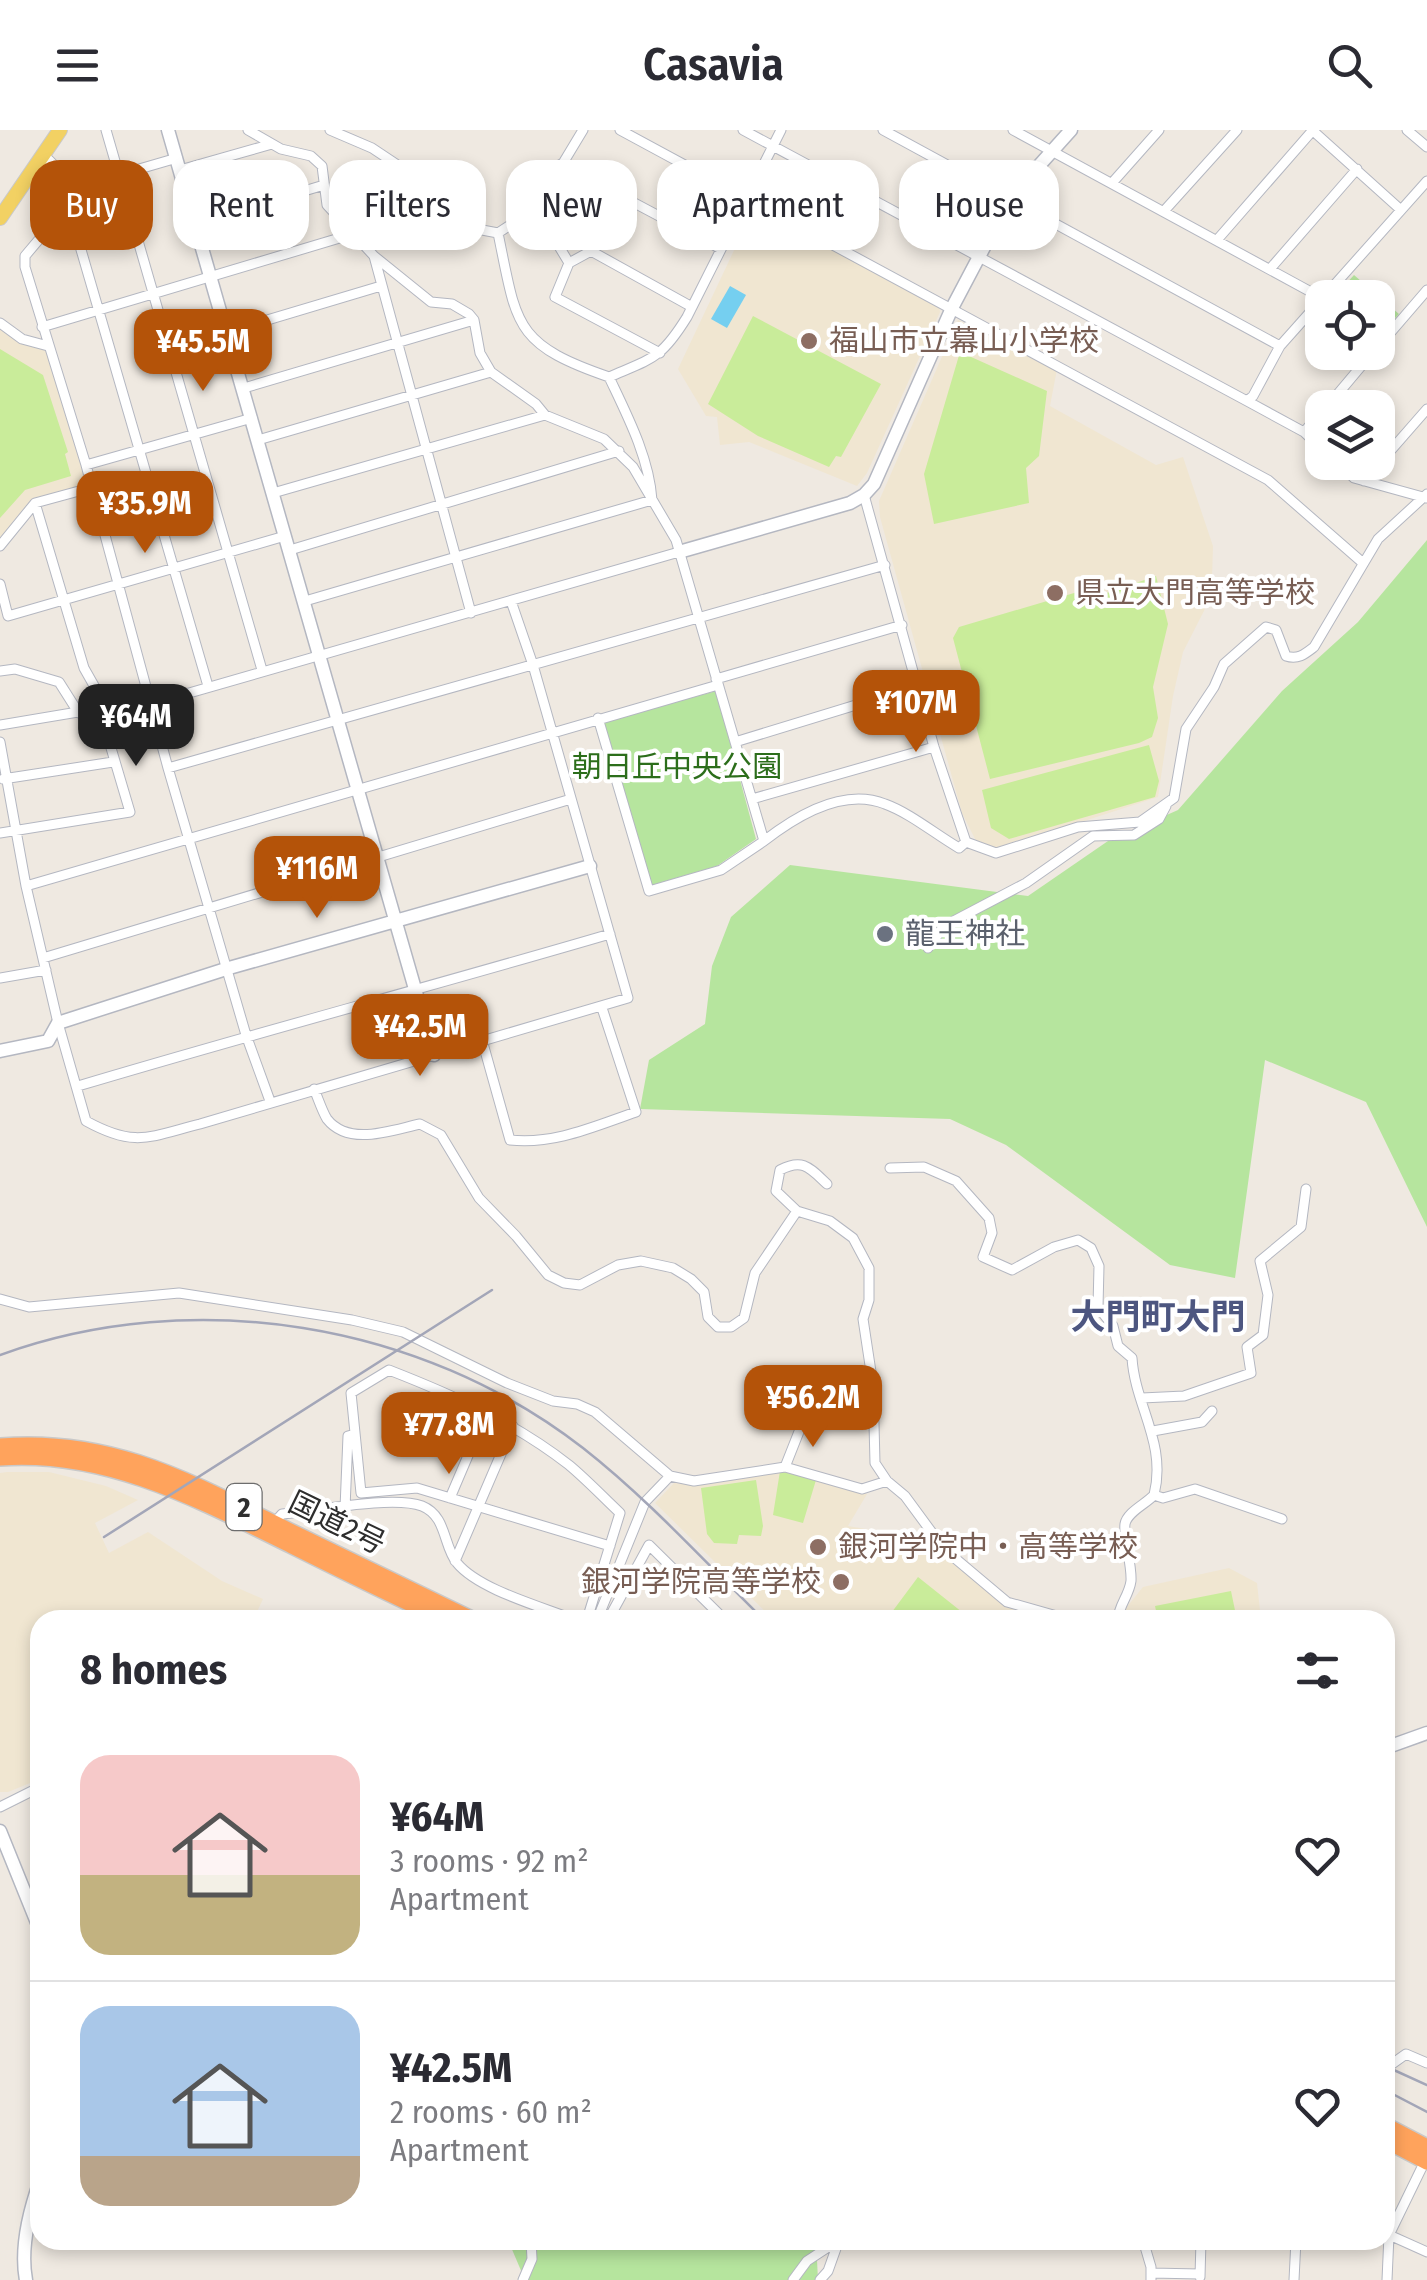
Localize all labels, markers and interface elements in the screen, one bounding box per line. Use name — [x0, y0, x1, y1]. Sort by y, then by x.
icon: menu — [50, 38, 105, 93]
text: Casavia — [643, 38, 784, 92]
icon: search — [1322, 38, 1377, 93]
chip: Buy — [30, 160, 153, 250]
chip: Rent — [173, 160, 309, 250]
chip: Filters — [329, 160, 486, 250]
chip: New — [506, 160, 637, 250]
chip: Apartment — [657, 160, 879, 250]
chip: House — [899, 160, 1059, 250]
map controls — [1305, 280, 1395, 480]
button: locate — [1305, 280, 1395, 370]
pin: ¥45.5M — [122, 309, 284, 394]
text: ¥45.5M — [156, 322, 250, 360]
place label: 福山市立幕山小学校 — [829, 323, 1099, 359]
marker: 福山市立幕山小学校 — [798, 330, 820, 352]
button: layers — [1305, 390, 1395, 480]
pin: ¥35.9M — [64, 471, 226, 556]
text: ¥35.9M — [98, 484, 192, 522]
place label: 県立大門高等学校 — [1075, 575, 1315, 611]
marker: 県立大門高等学校 — [1044, 582, 1066, 604]
pin: ¥107M — [846, 670, 986, 755]
text: ¥107M — [875, 683, 957, 721]
pin: ¥64M — [77, 684, 195, 769]
text: ¥64M — [100, 697, 172, 735]
park label: 朝日丘中央公園 — [572, 749, 782, 785]
pin: ¥116M — [247, 836, 387, 921]
text: ¥116M — [276, 849, 358, 887]
place label: 龍王神社 — [905, 916, 1025, 952]
marker: 龍王神社 — [874, 923, 896, 945]
pin: ¥42.5M — [339, 994, 501, 1079]
text: ¥42.5M — [373, 1007, 467, 1045]
district label: 大門町大門 — [1070, 1296, 1246, 1338]
pin: ¥56.2M — [732, 1365, 894, 1450]
text: ¥56.2M — [766, 1378, 860, 1416]
pin: ¥77.8M — [368, 1392, 530, 1477]
text: ¥77.8M — [403, 1405, 495, 1443]
road number: 2 — [226, 1484, 262, 1530]
street label: 国道2号 — [283, 1484, 391, 1562]
place label: 銀河学院中・高等学校 — [838, 1529, 1138, 1565]
marker: 銀河学院中・高等学校 — [807, 1536, 829, 1558]
place label: 銀河学院高等学校 — [581, 1564, 821, 1600]
marker: 銀河学院高等学校 — [830, 1571, 852, 1593]
icon: filters — [1290, 1643, 1345, 1698]
text: 8 homes — [80, 1645, 227, 1695]
text: ¥64M — [390, 1792, 484, 1842]
icon: home — [160, 1795, 280, 1915]
icon: heart — [1290, 1828, 1345, 1883]
text: 3 rooms · 92 m² — [390, 1842, 589, 1880]
text: Apartment — [390, 1880, 529, 1918]
text: ¥42.5M — [390, 2043, 512, 2093]
icon: home — [160, 2046, 280, 2166]
icon: heart — [1290, 2079, 1345, 2134]
text: 2 rooms · 60 m² — [390, 2093, 592, 2131]
text: Apartment — [390, 2131, 529, 2169]

